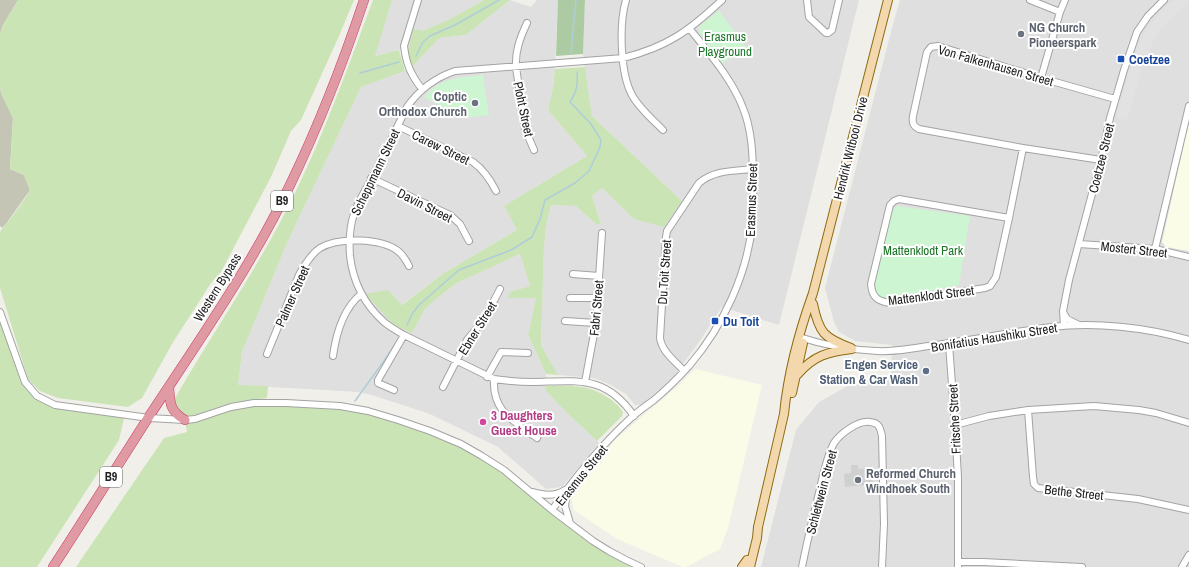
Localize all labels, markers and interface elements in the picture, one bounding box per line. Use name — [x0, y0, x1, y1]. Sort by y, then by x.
place label: NG Church Pioneerspark — [1029, 19, 1097, 51]
park label: Erasmus Playground — [698, 28, 752, 60]
marker: NG Church Pioneerspark — [1016, 29, 1026, 39]
street label: Von Falkenhausen Street — [936, 41, 1056, 90]
place label: Coetzee — [1129, 51, 1170, 68]
marker: Coetzee — [1116, 54, 1126, 64]
street label: Ploht Street — [509, 80, 538, 138]
place label: Coptic Orthodox Church — [379, 88, 467, 120]
street label: Hendrik Witbooi Drive — [829, 95, 872, 201]
marker: Coptic Orthodox Church — [470, 98, 480, 108]
street label: Coetzee Street — [1085, 122, 1118, 195]
street label: Scheppmann Street — [347, 126, 404, 218]
street label: Carew Street — [409, 126, 472, 169]
street label: Erasmus Street — [742, 163, 761, 237]
street label: Davin Street — [395, 184, 455, 226]
road number: B9 — [271, 191, 293, 211]
street label: Mostert Street — [1100, 238, 1168, 261]
street label: Du Toit Street — [654, 239, 675, 305]
park label: Mattenklodt Park — [883, 242, 964, 259]
street label: Western Bypass — [190, 250, 245, 325]
street label: Palmer Street — [271, 263, 313, 329]
street label: Fabri Street — [586, 279, 607, 337]
street label: Mattenklodt Street — [887, 282, 975, 309]
street label: Ebner Street — [454, 298, 501, 358]
place label: Du Toit — [723, 313, 759, 330]
marker: Du Toit — [710, 316, 720, 326]
street label: Bonifatius Haushiku Street — [930, 319, 1058, 356]
place label: Engen Service Station & Car Wash — [819, 356, 918, 388]
marker: Engen Service Station & Car Wash — [921, 366, 931, 376]
street label: Fritsche Street — [944, 384, 965, 454]
place label: 3 Daughters Guest House — [491, 407, 557, 439]
marker: 3 Daughters Guest House — [478, 417, 488, 427]
street label: Erasmus Street — [552, 441, 611, 509]
street label: Schlettwein Street — [802, 448, 841, 536]
place label: Reformed Church Windhoek South — [866, 465, 956, 497]
road number: B9 — [100, 467, 122, 487]
marker: Reformed Church Windhoek South — [853, 475, 863, 485]
street label: Bethe Street — [1044, 481, 1104, 504]

